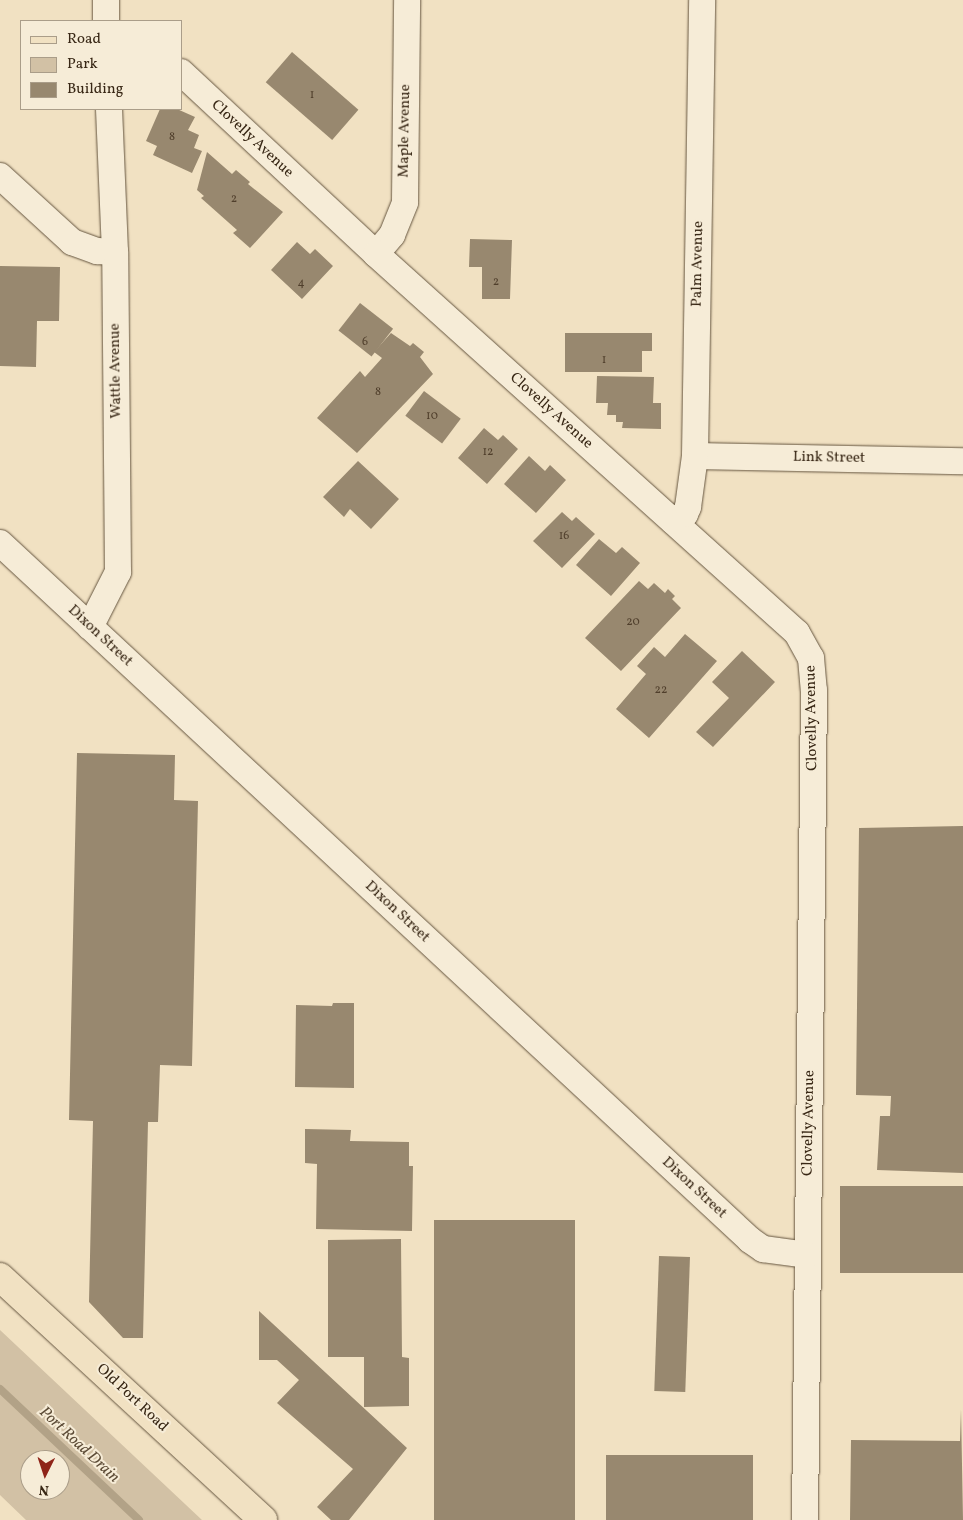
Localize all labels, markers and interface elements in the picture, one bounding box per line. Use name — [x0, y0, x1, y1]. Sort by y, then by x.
legend — [20, 20, 182, 110]
text: Road — [67, 29, 101, 50]
text: Park — [67, 54, 98, 75]
text: Building — [67, 79, 123, 100]
street label: Maple Avenue — [395, 84, 415, 178]
house number: 1 — [310, 89, 314, 103]
street label: Clovelly Avenue — [207, 96, 297, 182]
house number: 8 — [169, 131, 175, 145]
house number: 2 — [231, 193, 237, 207]
street label: Palm Avenue — [688, 221, 708, 307]
house number: 2 — [493, 276, 499, 290]
house number: 4 — [297, 277, 305, 291]
street label: Wattle Avenue — [106, 323, 126, 419]
house number: 6 — [362, 336, 368, 350]
house number: 1 — [602, 354, 606, 368]
street label: Clovelly Avenue — [506, 369, 596, 453]
house number: 8 — [375, 386, 381, 400]
house number: 10 — [426, 410, 438, 424]
house number: 12 — [482, 446, 494, 460]
street label: Link Street — [793, 448, 865, 468]
house number: 16 — [559, 530, 569, 544]
street label: Dixon Street — [64, 601, 136, 671]
house number: 20 — [626, 616, 640, 630]
street label: Clovelly Avenue — [802, 665, 822, 771]
house number: 22 — [655, 684, 667, 698]
street label: Dixon Street — [361, 877, 433, 947]
street label: Clovelly Avenue — [799, 1070, 819, 1176]
street label: Dixon Street — [658, 1153, 730, 1223]
street label: Old Port Road — [92, 1360, 172, 1436]
water label: Port Road Drain — [35, 1403, 123, 1487]
north arrow — [20, 1450, 70, 1500]
text: N — [38, 1480, 50, 1499]

